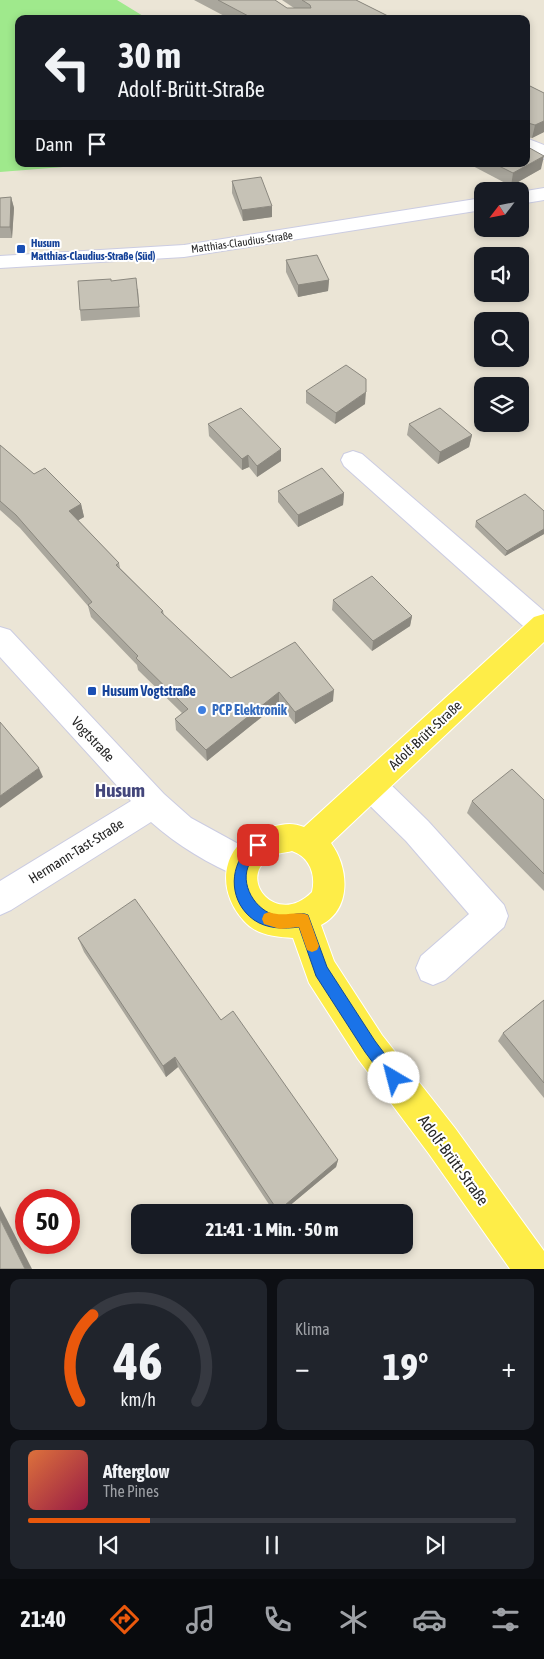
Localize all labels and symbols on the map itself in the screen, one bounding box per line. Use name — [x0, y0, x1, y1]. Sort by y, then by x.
north arrow — [474, 182, 529, 238]
street label: Matthias-Claudius-Straße — [190, 229, 294, 255]
place label: Husum Matthias-Claudius-Straße (Süd) — [31, 237, 156, 262]
marker: Husum Matthias-Claudius-Straße (Süd) — [15, 243, 27, 255]
place label: Husum Vogtstraße — [102, 683, 196, 699]
marker: Husum Vogtstraße — [86, 685, 98, 697]
street label: Adolf-Brütt-Straße — [385, 697, 465, 773]
place label: PCP Elektronik — [212, 702, 288, 718]
marker: PCP Elektronik — [196, 704, 208, 716]
street label: Vogtstraße — [68, 713, 118, 765]
district label: Husum — [95, 779, 145, 801]
street label: Hermann-Tast-Straße — [26, 815, 126, 887]
pin — [237, 824, 279, 866]
position arrow — [367, 1051, 419, 1103]
street label: Adolf-Brütt-Straße — [415, 1112, 493, 1208]
speed limit sign: 50 — [15, 1189, 80, 1254]

